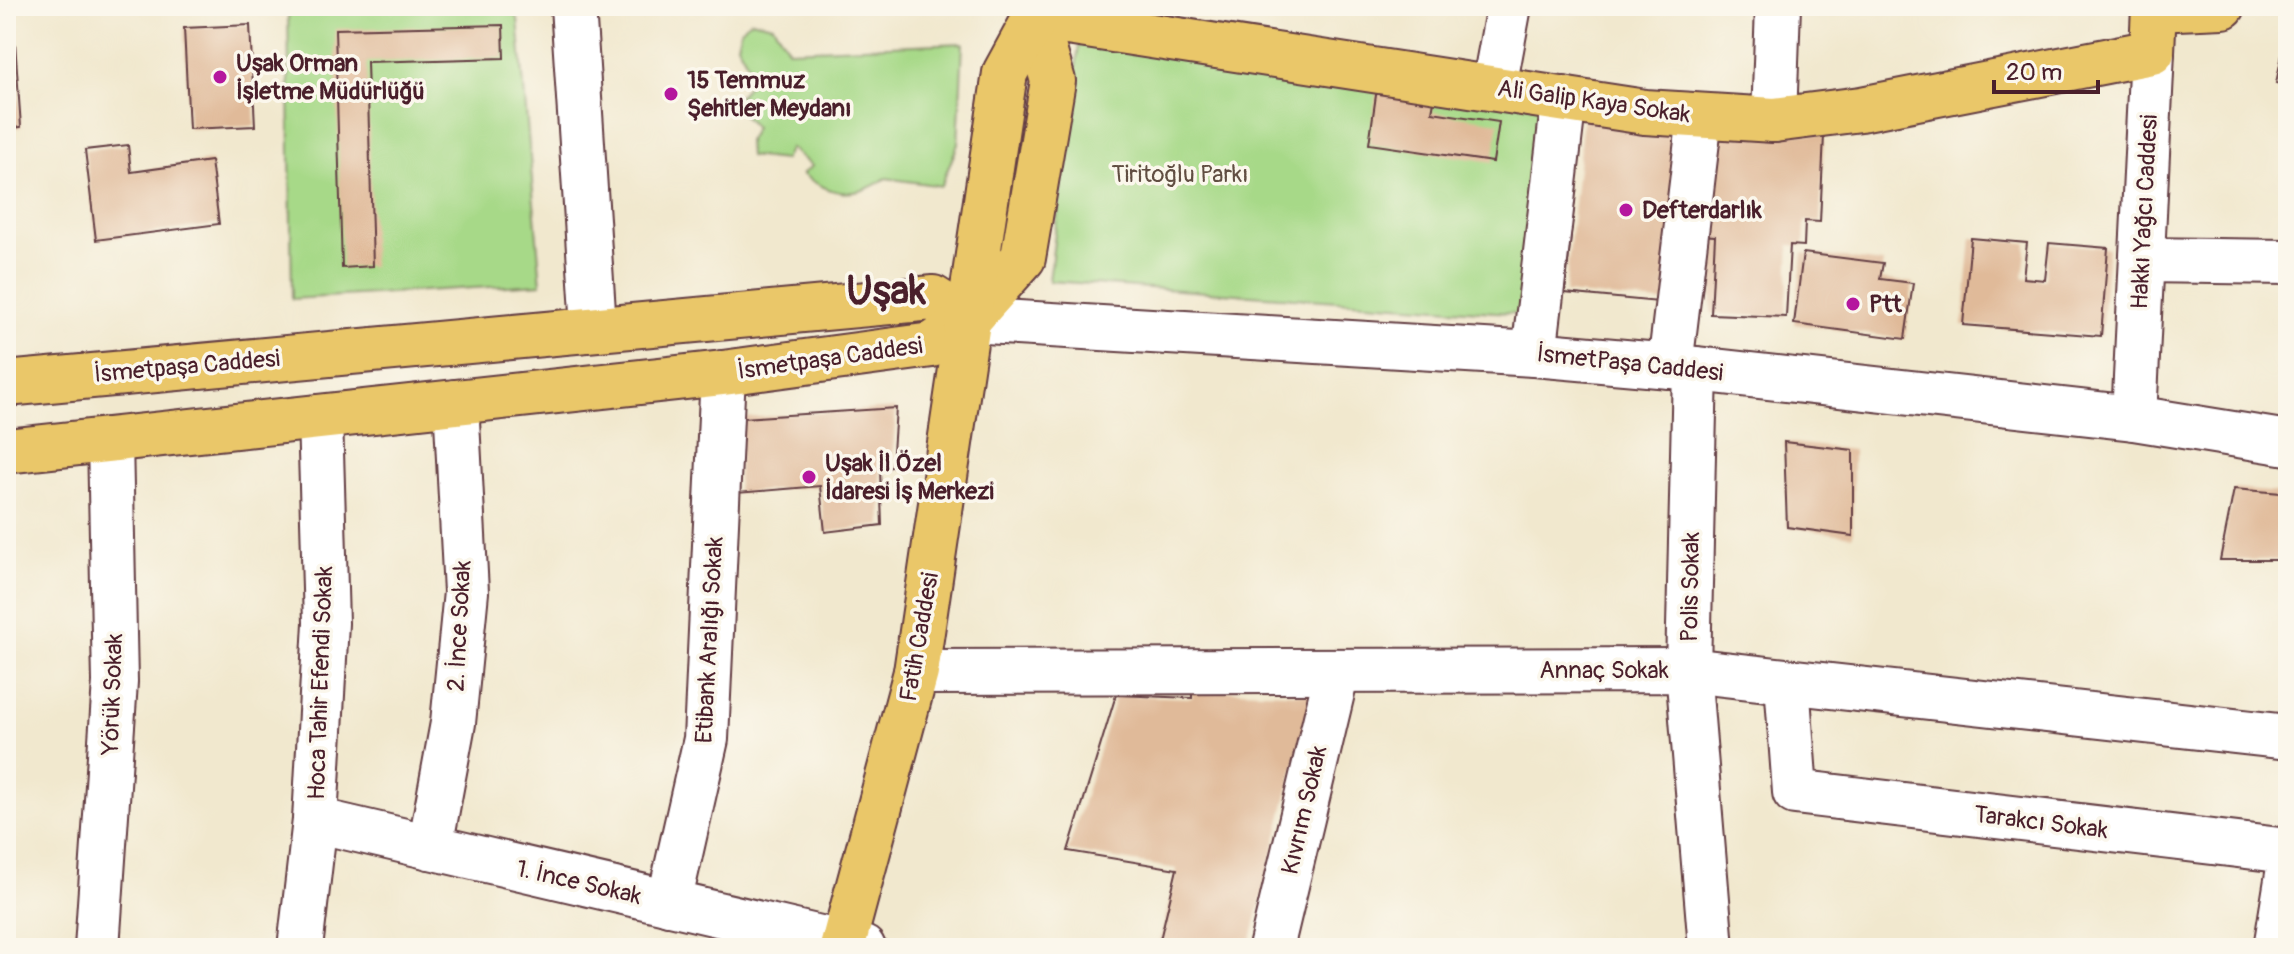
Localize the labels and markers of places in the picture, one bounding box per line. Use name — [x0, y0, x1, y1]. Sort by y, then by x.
place label: Uşak Orman İşletme Müdürlüğü — [236, 49, 425, 106]
place label: 15 Temmuz Şehitler Meydanı — [687, 66, 851, 123]
marker: Uşak Orman İşletme Müdürlüğü — [211, 68, 229, 86]
marker: 15 Temmuz Şehitler Meydanı — [662, 85, 680, 103]
place label: Defterdarlık — [1642, 196, 1763, 225]
marker: Defterdarlık — [1617, 201, 1635, 219]
place label: Ptt — [1869, 290, 1903, 319]
marker: Ptt — [1844, 295, 1862, 313]
place label: Uşak İl Özel İdaresi İş Merkezi — [825, 449, 994, 506]
marker: Uşak İl Özel İdaresi İş Merkezi — [800, 468, 818, 486]

